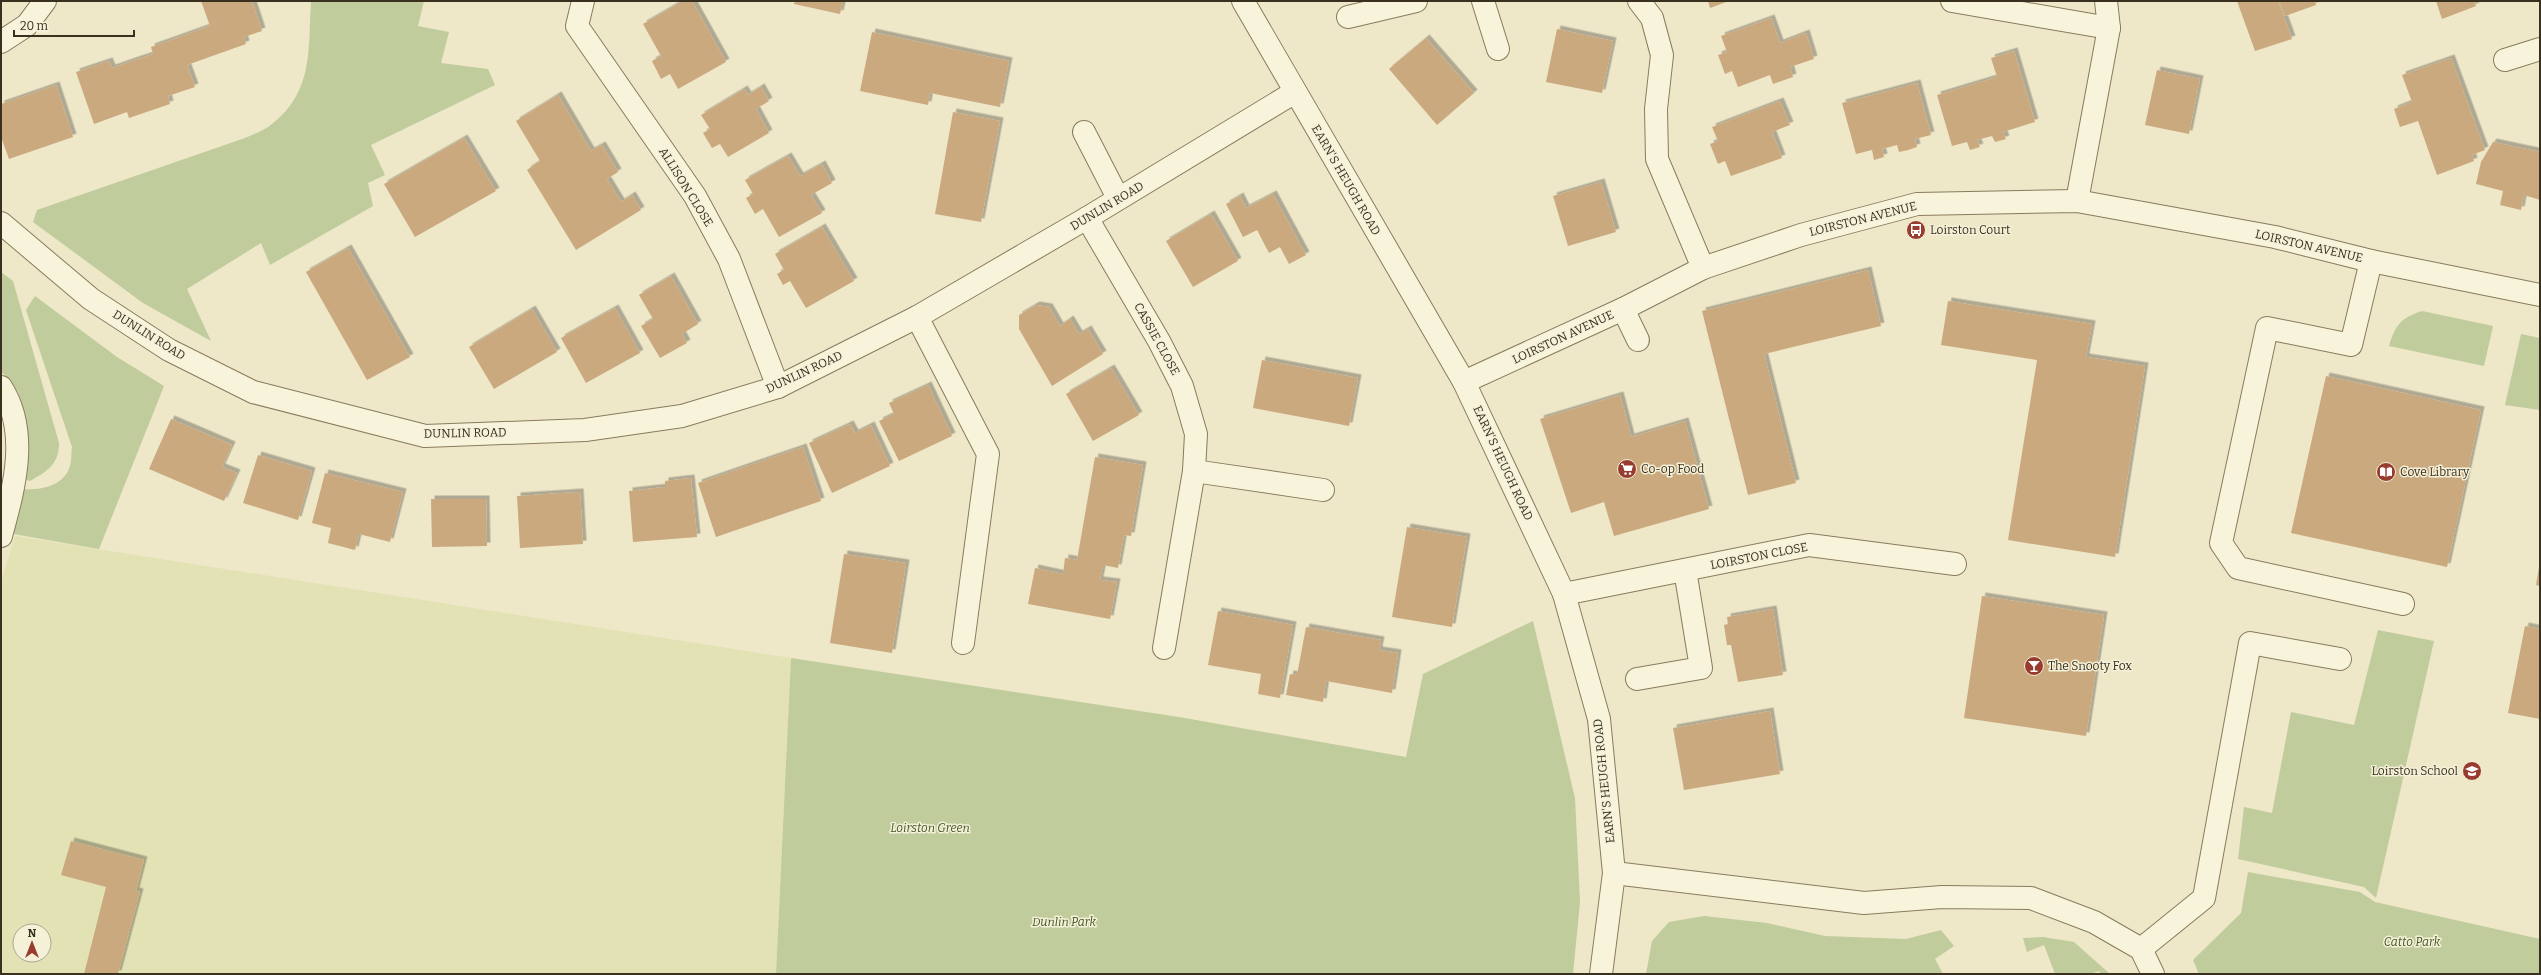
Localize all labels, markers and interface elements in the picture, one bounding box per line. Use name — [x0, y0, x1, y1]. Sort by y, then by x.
scale bar — [14, 12, 134, 38]
text: 20 m — [20, 19, 49, 33]
street label: EARN'S HEUGH ROAD — [1309, 122, 1383, 238]
street label: ALLISON CLOSE — [656, 145, 716, 229]
street label: DUNLIN ROAD — [1068, 179, 1146, 233]
street label: LOIRSTON AVENUE — [1808, 199, 1918, 239]
bus stop icon: Loirston Court — [1905, 219, 1927, 241]
place label: Loirston Court — [1930, 223, 2011, 237]
street label: LOIRSTON AVENUE — [2254, 227, 2364, 265]
street label: CASSIE CLOSE — [1131, 300, 1183, 378]
street label: DUNLIN ROAD — [110, 307, 188, 363]
street label: LOIRSTON AVENUE — [1510, 307, 1616, 367]
street label: DUNLIN ROAD — [763, 348, 845, 396]
street label: EARN'S HEUGH ROAD — [1470, 403, 1536, 523]
street label: DUNLIN ROAD — [423, 425, 507, 441]
supermarket icon: Co-op Food — [1616, 458, 1638, 480]
library icon: Cove Library — [2375, 461, 2397, 483]
place label: Co-op Food — [1641, 462, 1704, 476]
place label: Cove Library — [2400, 465, 2470, 479]
street label: LOIRSTON CLOSE — [1709, 540, 1809, 572]
bar icon: The Snooty Fox — [2023, 655, 2045, 677]
place label: The Snooty Fox — [2048, 659, 2132, 673]
street label: EARN'S HEUGH ROAD — [1590, 718, 1618, 844]
school or university icon: Loirston School — [2461, 760, 2483, 782]
place label: Loirston School — [2371, 764, 2459, 778]
park label: Loirston Green — [890, 821, 970, 835]
park label: Dunlin Park — [1032, 915, 1097, 929]
north arrow — [12, 923, 52, 963]
text: N — [28, 927, 37, 940]
park label: Catto Park — [2384, 935, 2441, 949]

